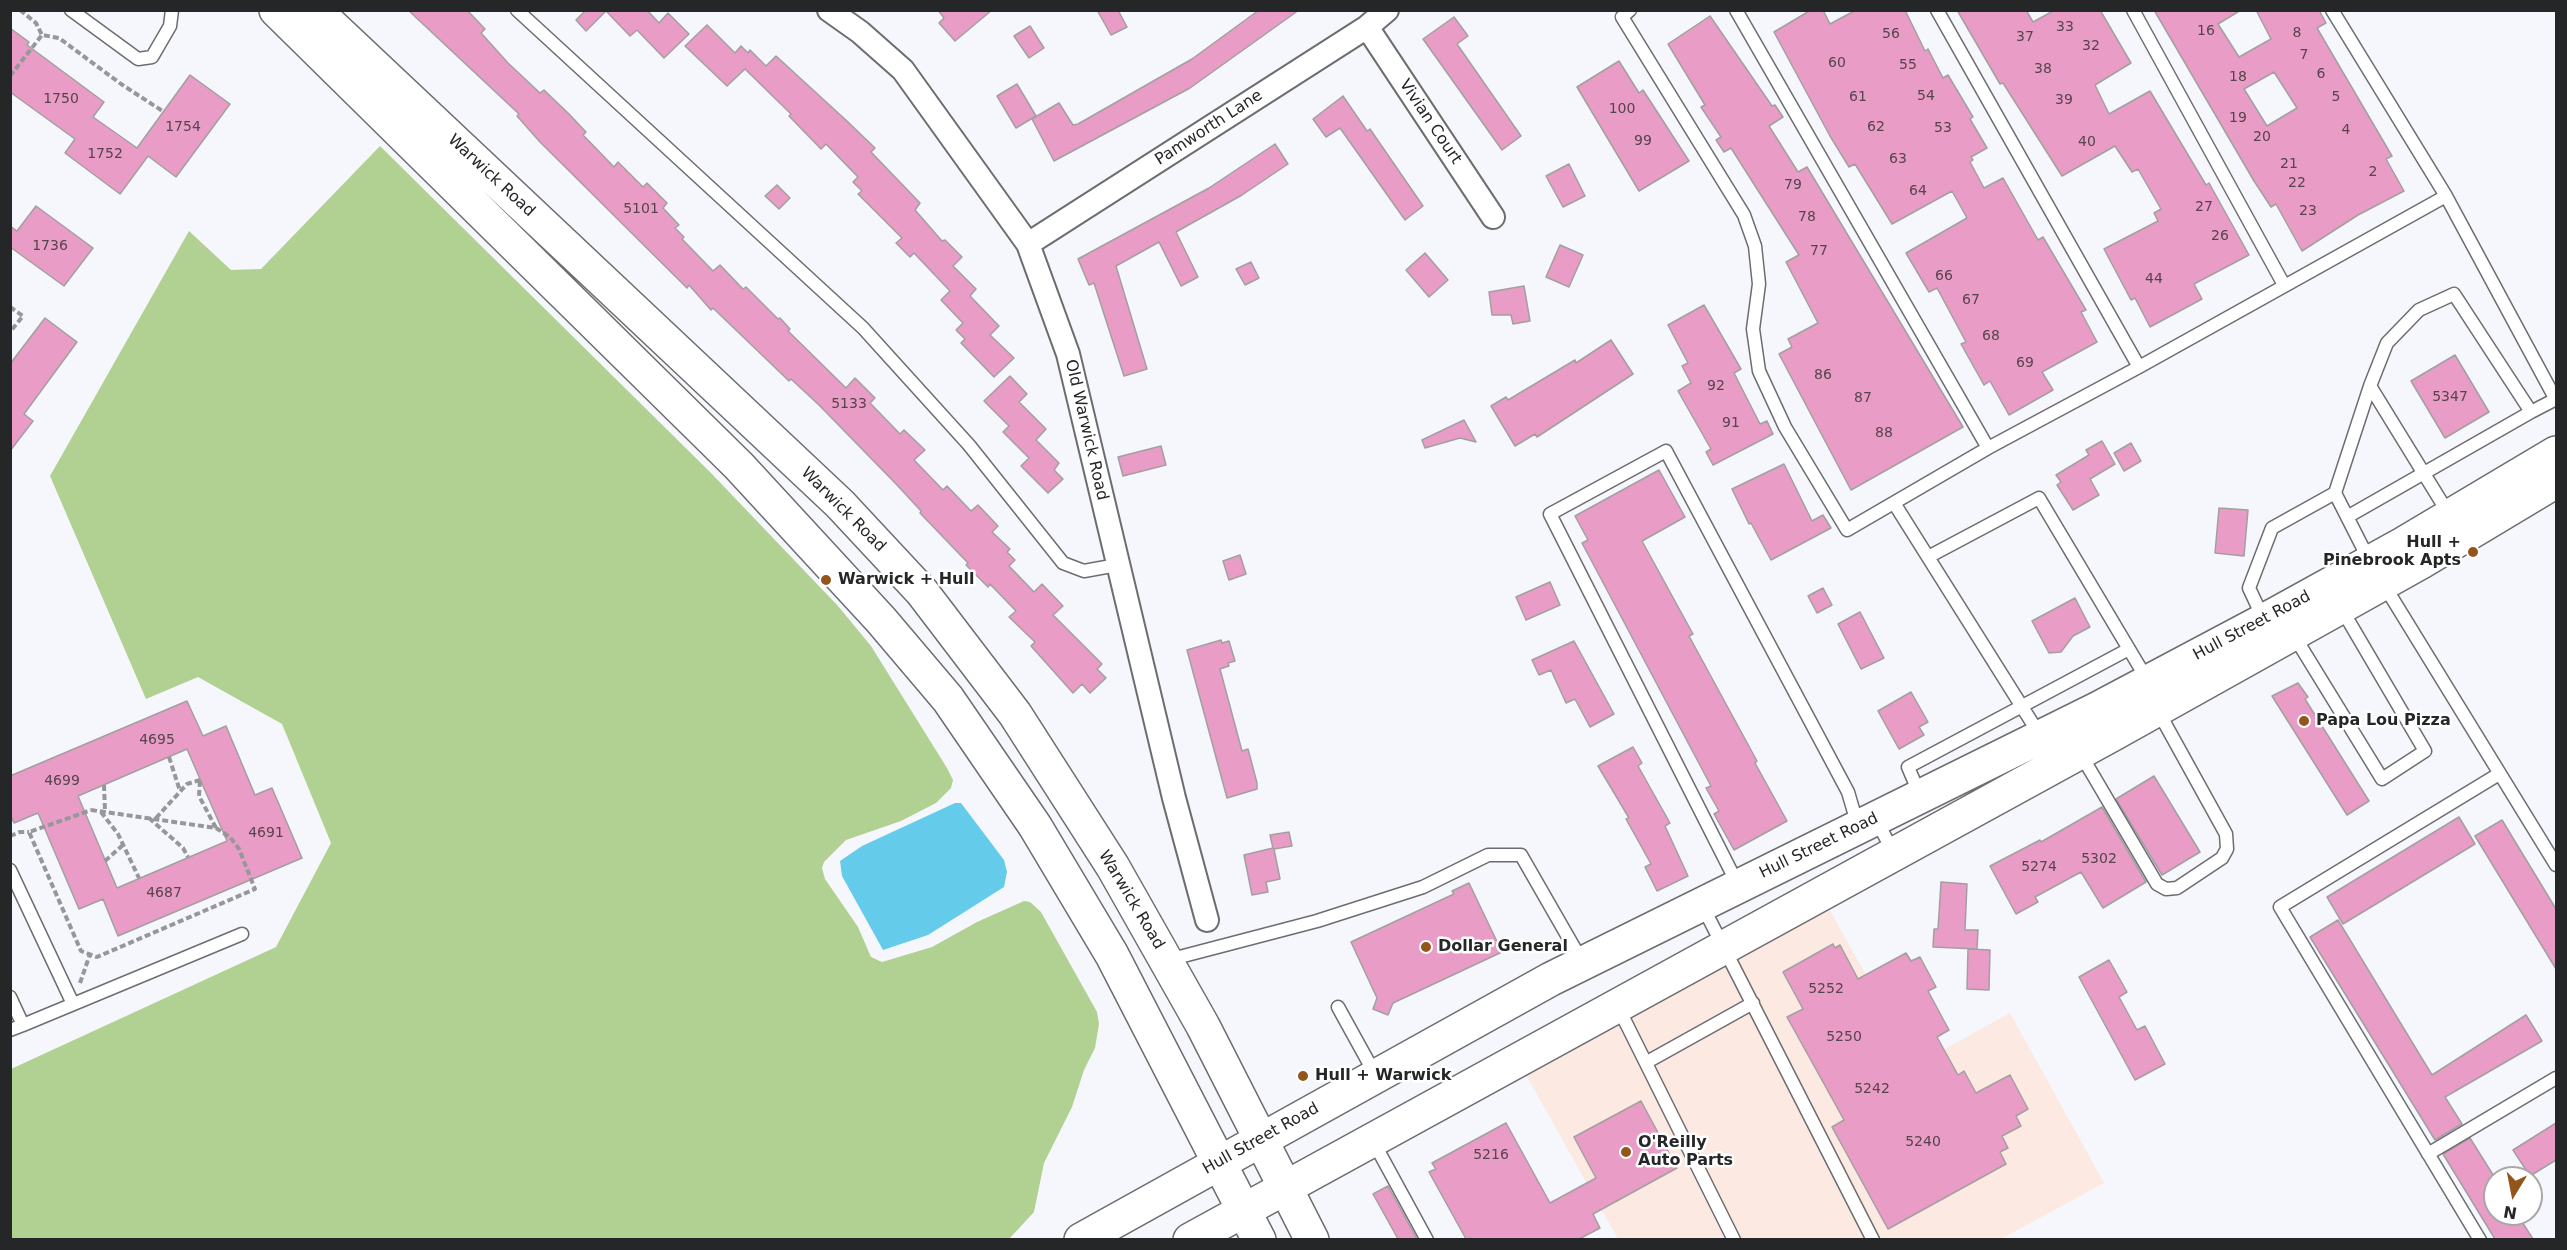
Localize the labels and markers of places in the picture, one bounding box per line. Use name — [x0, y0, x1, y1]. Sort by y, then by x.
place label: Hull + Pinebrook Apts — [2323, 533, 2461, 571]
marker: Hull + Pinebrook Apts — [2466, 545, 2480, 559]
place label: Warwick + Hull — [838, 570, 974, 590]
marker: Warwick + Hull — [819, 573, 833, 587]
place label: Papa Lou Pizza — [2316, 711, 2451, 731]
marker: Papa Lou Pizza — [2297, 714, 2311, 728]
place label: Dollar General — [1438, 937, 1568, 957]
marker: Dollar General — [1419, 940, 1433, 954]
place label: Hull + Warwick — [1315, 1066, 1451, 1086]
marker: Hull + Warwick — [1296, 1069, 1310, 1083]
place label: O'Reilly Auto Parts — [1638, 1133, 1733, 1171]
marker: O'Reilly Auto Parts — [1619, 1145, 1633, 1159]

